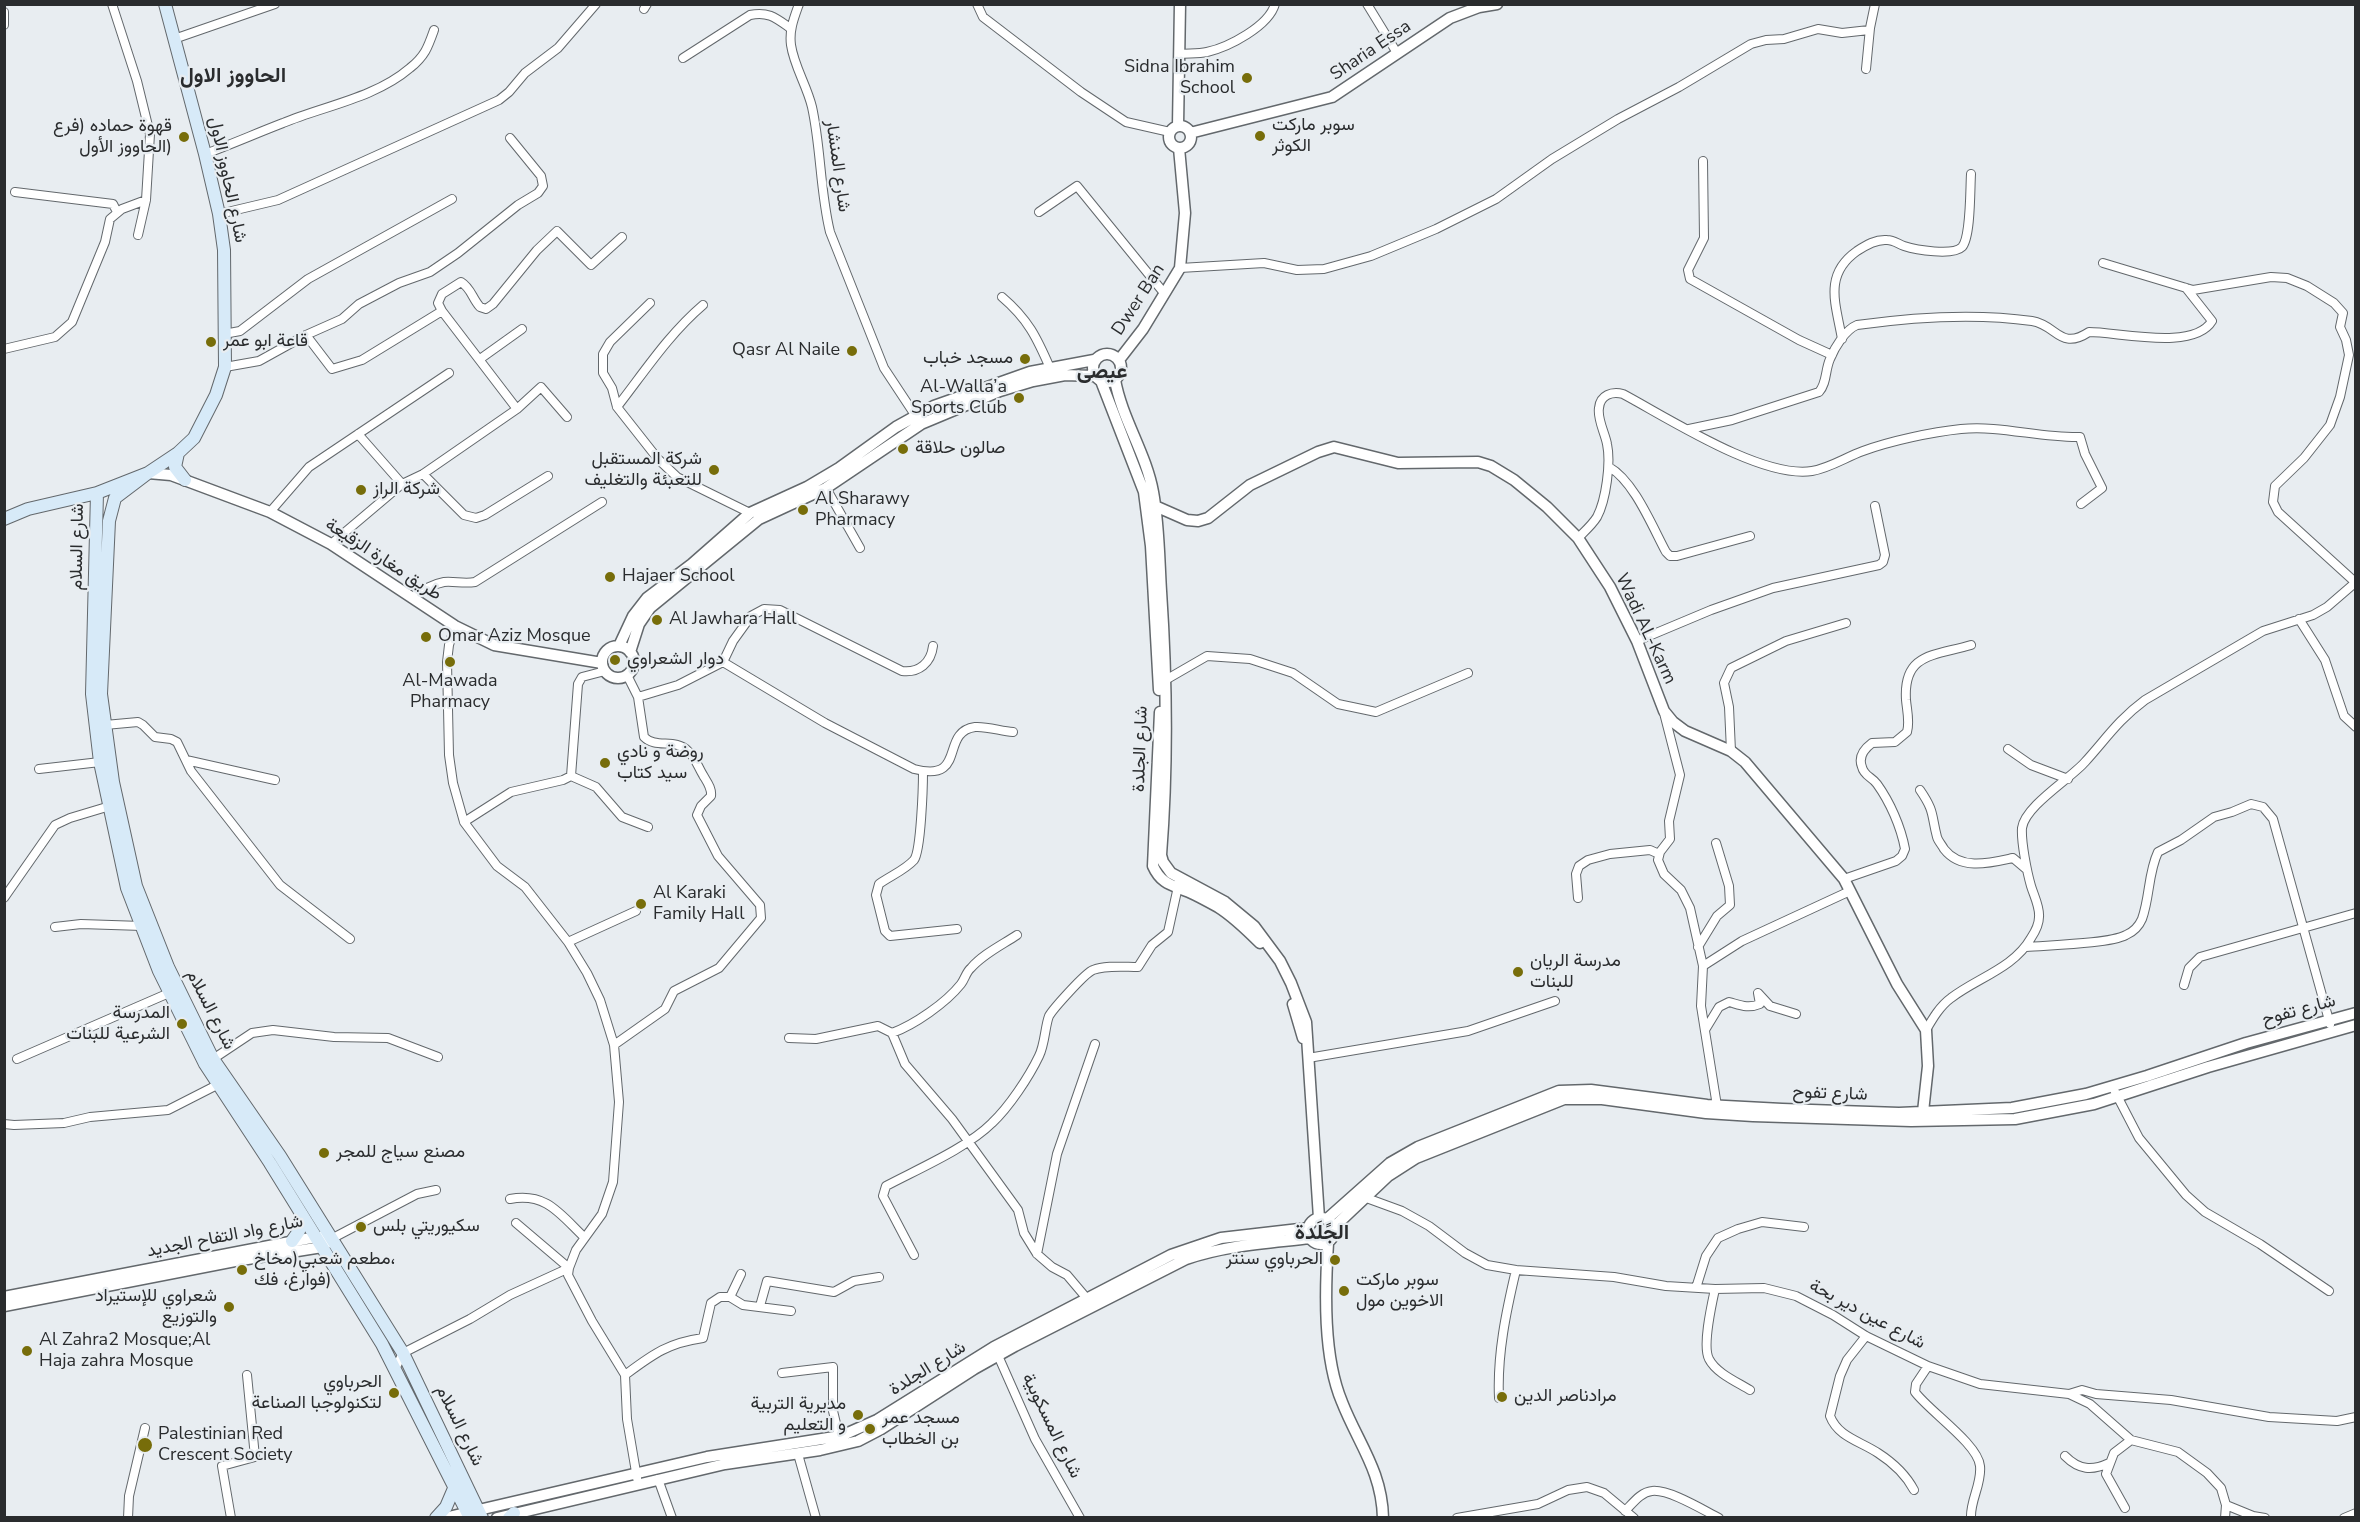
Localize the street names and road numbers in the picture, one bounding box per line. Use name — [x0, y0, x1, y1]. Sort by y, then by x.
street label: Sharia Essa — [1326, 16, 1416, 86]
street label: شارع الحاووز الاول — [203, 115, 251, 245]
street label: شارع المنشار — [820, 119, 854, 213]
street label: Dwer Ban — [1108, 260, 1170, 340]
street label: شارع السلام — [66, 503, 90, 591]
street label: طريق مغارة الزقيعة — [321, 514, 445, 606]
street label: Wadi AL-Karm — [1610, 570, 1680, 688]
street label: شارع الجلدة — [1129, 706, 1153, 792]
street label: شارع السلام — [181, 966, 239, 1054]
street label: شارع تفوح — [2260, 991, 2338, 1031]
street label: شارع تفوح — [1792, 1082, 1868, 1106]
street label: شارع واد التفاح الجديد — [145, 1211, 305, 1263]
street label: شارع عين دير بحة — [1805, 1275, 1929, 1355]
street label: شارع الجلدة — [886, 1337, 970, 1401]
street label: شارع المسكوبية — [1016, 1370, 1086, 1482]
street label: شارع السلام — [430, 1382, 488, 1470]

